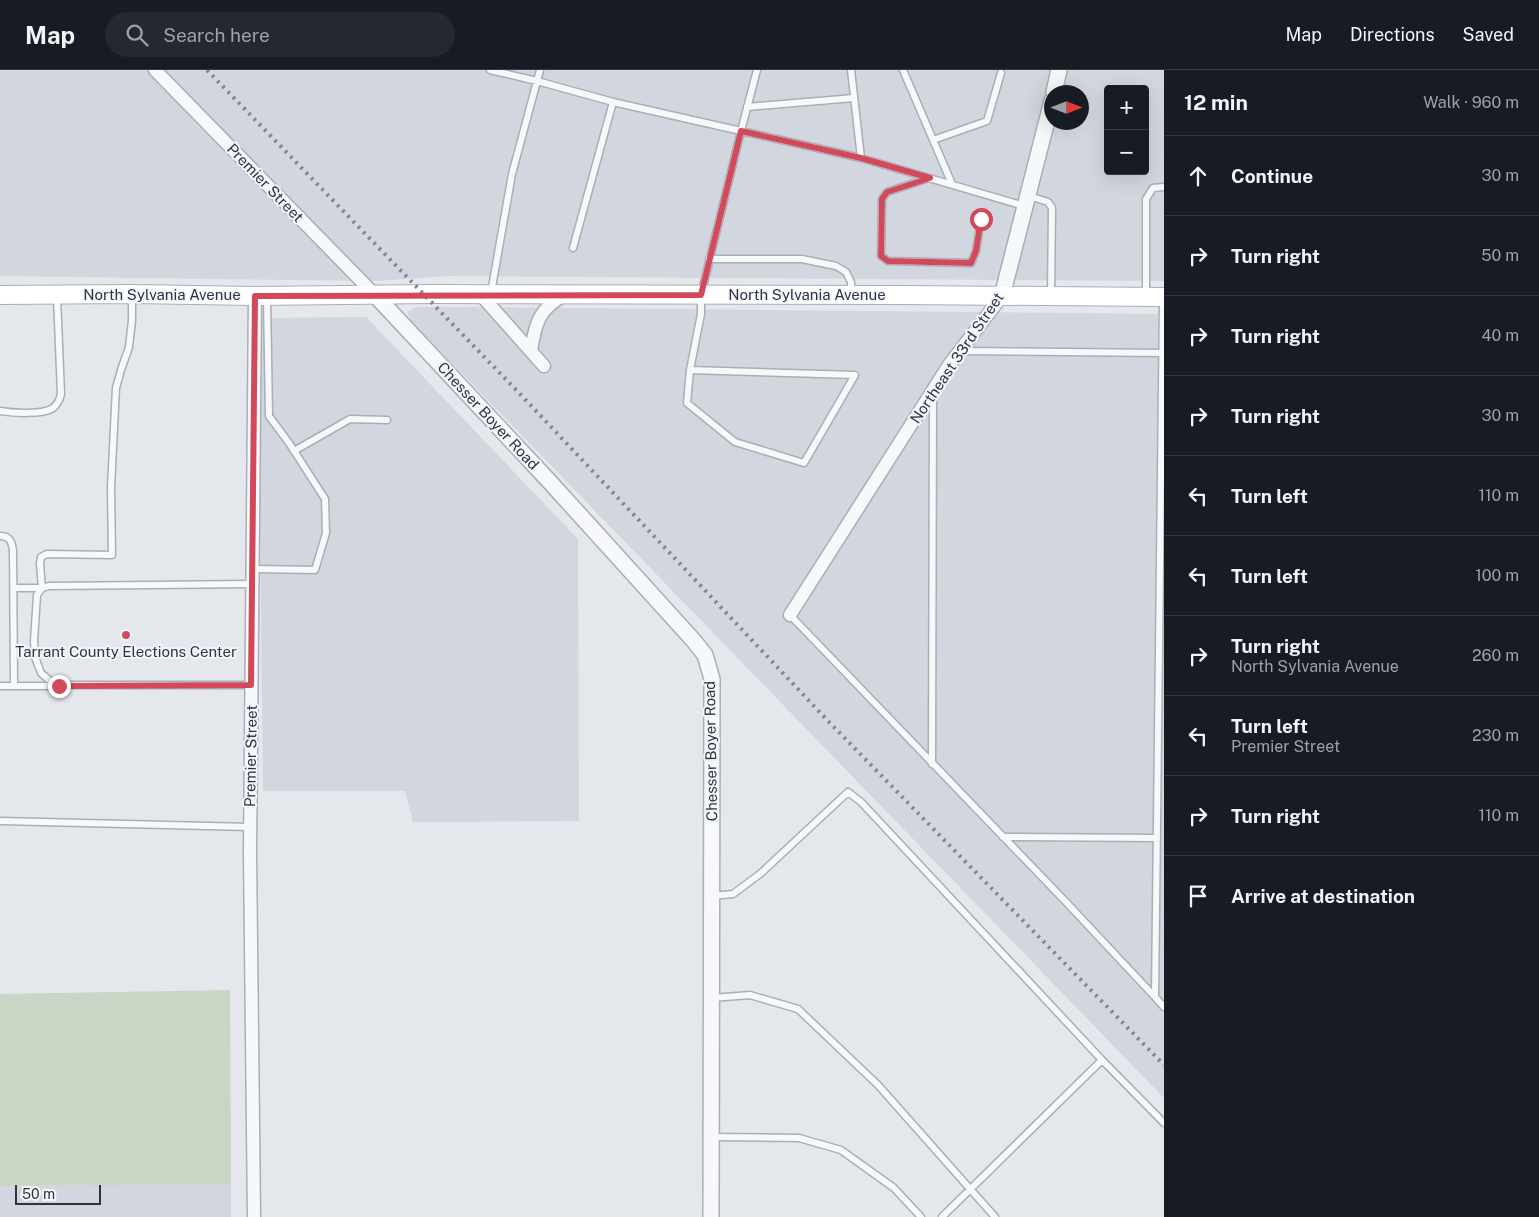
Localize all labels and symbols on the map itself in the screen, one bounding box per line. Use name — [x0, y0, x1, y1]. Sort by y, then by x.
north arrow — [1044, 85, 1089, 130]
street label: Premier Street — [224, 140, 307, 225]
route start — [970, 208, 993, 231]
street label: North Sylvania Avenue — [83, 286, 241, 303]
street label: North Sylvania Avenue — [728, 286, 886, 303]
street label: Northeast 33rd Street — [906, 289, 1007, 426]
street label: Chesser Boyer Road — [434, 358, 542, 473]
marker: Tarrant County Elections Center — [120, 629, 132, 641]
place label: Tarrant County Elections Center — [15, 643, 237, 660]
route end — [48, 675, 71, 698]
street label: Chesser Boyer Road — [701, 681, 720, 821]
street label: Premier Street — [241, 705, 260, 807]
scale bar — [15, 1182, 101, 1205]

